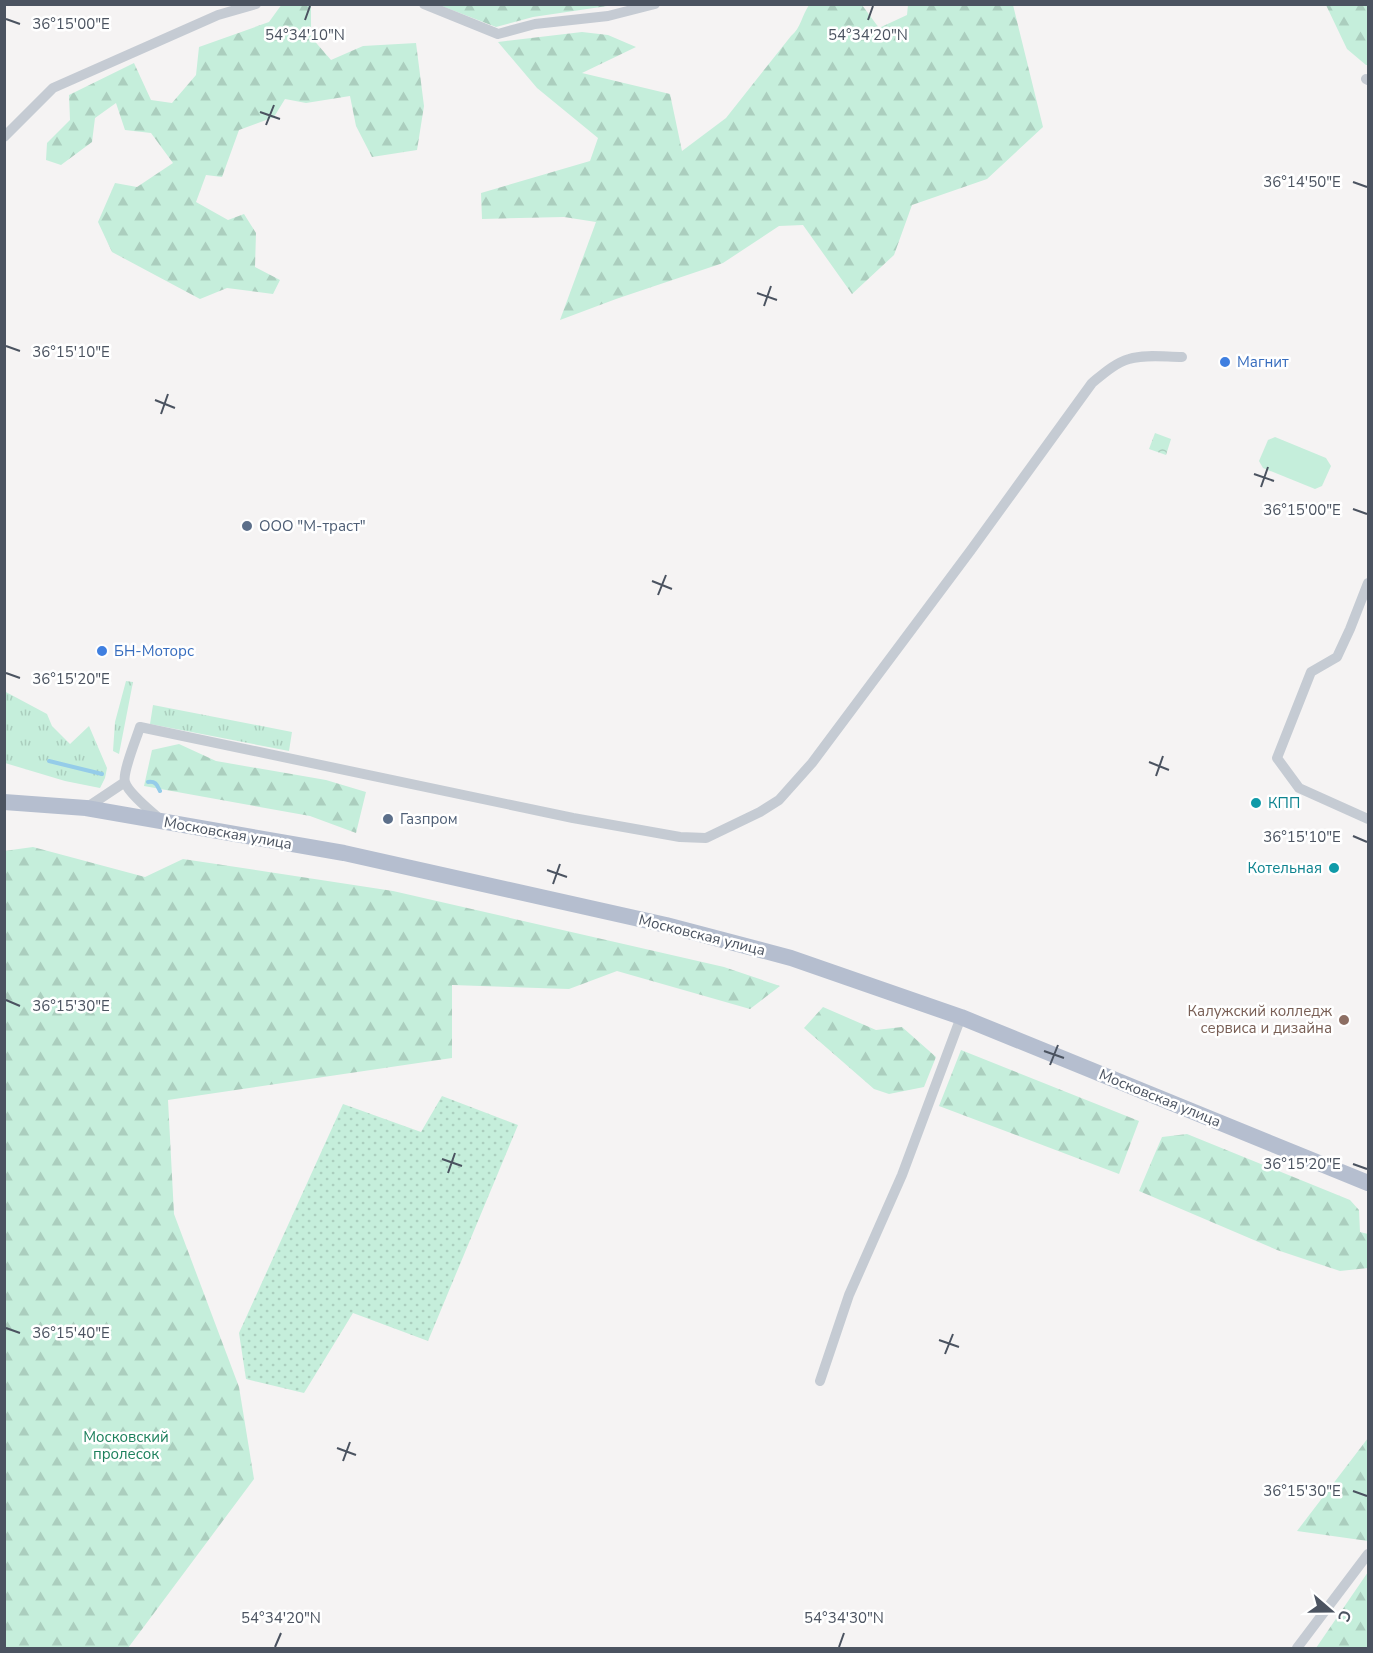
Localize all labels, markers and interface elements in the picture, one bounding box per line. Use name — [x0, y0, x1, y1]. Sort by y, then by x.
text: 36°15'00"E — [32, 14, 110, 34]
text: 54°34'10"N — [265, 25, 345, 45]
text: 54°34'20"N — [828, 25, 908, 45]
text: 36°14'50"E — [1263, 172, 1341, 192]
text: 36°15'10"E — [32, 342, 110, 362]
place label: Магнит — [1237, 352, 1289, 372]
marker: Магнит — [1218, 355, 1232, 369]
text: 36°15'00"E — [1263, 500, 1341, 520]
place label: ООО "М-траст" — [259, 516, 366, 536]
marker: ООО "М-траст" — [240, 519, 254, 533]
place label: БН-Моторс — [114, 641, 194, 661]
marker: БН-Моторс — [95, 644, 109, 658]
text: 36°15'20"E — [32, 669, 110, 689]
place label: КПП — [1268, 793, 1300, 813]
marker: КПП — [1249, 796, 1263, 810]
place label: Газпром — [400, 809, 458, 829]
street label: Московская улица — [162, 812, 294, 854]
marker: Газпром — [381, 812, 395, 826]
text: 36°15'10"E — [1263, 827, 1341, 847]
place label: Котельная — [1248, 858, 1322, 878]
marker: Котельная — [1327, 861, 1341, 875]
street label: Московская улица — [637, 910, 767, 960]
text: 36°15'30"E — [32, 996, 110, 1016]
place label: Калужский колледж сервиса и дизайна — [1187, 1001, 1332, 1038]
marker: Калужский колледж сервиса и дизайна — [1337, 1013, 1351, 1027]
street label: Московская улица — [1096, 1064, 1224, 1132]
text: 36°15'20"E — [1263, 1154, 1341, 1174]
text: 36°15'40"E — [32, 1323, 110, 1343]
park label: Московский пролесок — [83, 1427, 169, 1464]
text: 36°15'30"E — [1263, 1481, 1341, 1501]
north arrow — [1301, 1581, 1361, 1641]
text: С — [1332, 1607, 1356, 1625]
text: 54°34'20"N — [241, 1608, 321, 1628]
text: 54°34'30"N — [804, 1608, 884, 1628]

